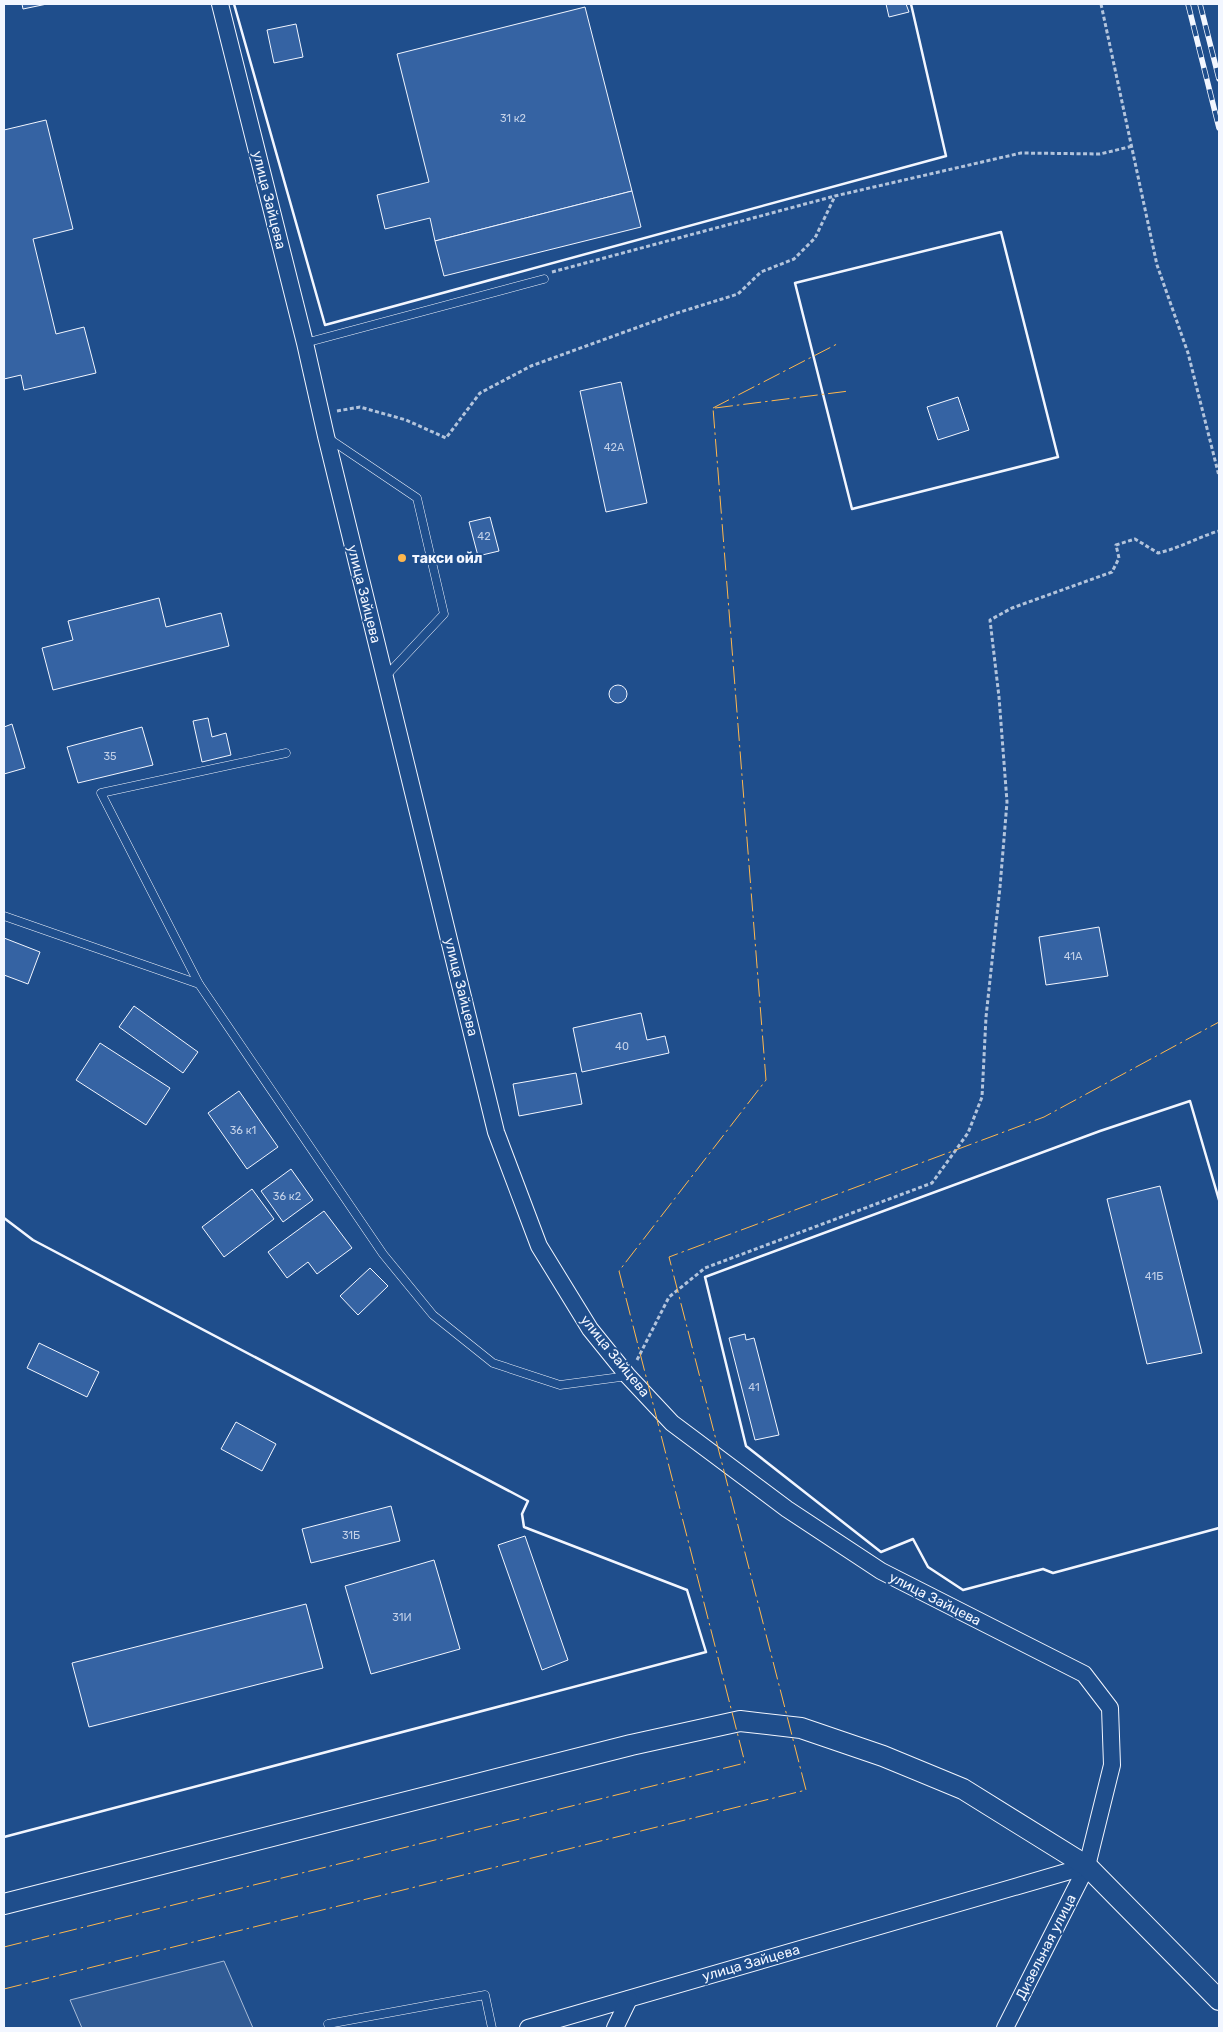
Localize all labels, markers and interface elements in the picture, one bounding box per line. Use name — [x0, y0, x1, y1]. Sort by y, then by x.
house number: 31 к2 — [500, 112, 526, 125]
street label: улица Зайцева — [249, 149, 289, 251]
house number: 42А — [604, 441, 625, 454]
house number: 42 — [477, 530, 491, 543]
street label: улица Зайцева — [344, 543, 384, 645]
place label: такси ойл — [412, 550, 483, 567]
marker: такси ойл — [396, 552, 408, 564]
house number: 35 — [103, 750, 117, 763]
street label: улица Зайцева — [441, 936, 481, 1038]
house number: 41А — [1064, 950, 1083, 963]
house number: 40 — [615, 1040, 629, 1053]
house number: 36 к1 — [230, 1124, 256, 1137]
house number: 36 к2 — [273, 1190, 301, 1203]
house number: 41Б — [1145, 1270, 1163, 1283]
street label: улица Зайцева — [577, 1312, 653, 1400]
house number: 41 — [748, 1381, 760, 1394]
house number: 31Б — [342, 1529, 360, 1542]
street label: улица Зайцева — [886, 1569, 984, 1629]
house number: 31И — [392, 1611, 412, 1624]
street label: Дизельная улица — [1012, 1891, 1080, 2003]
street label: улица Зайцева — [700, 1941, 802, 1985]

